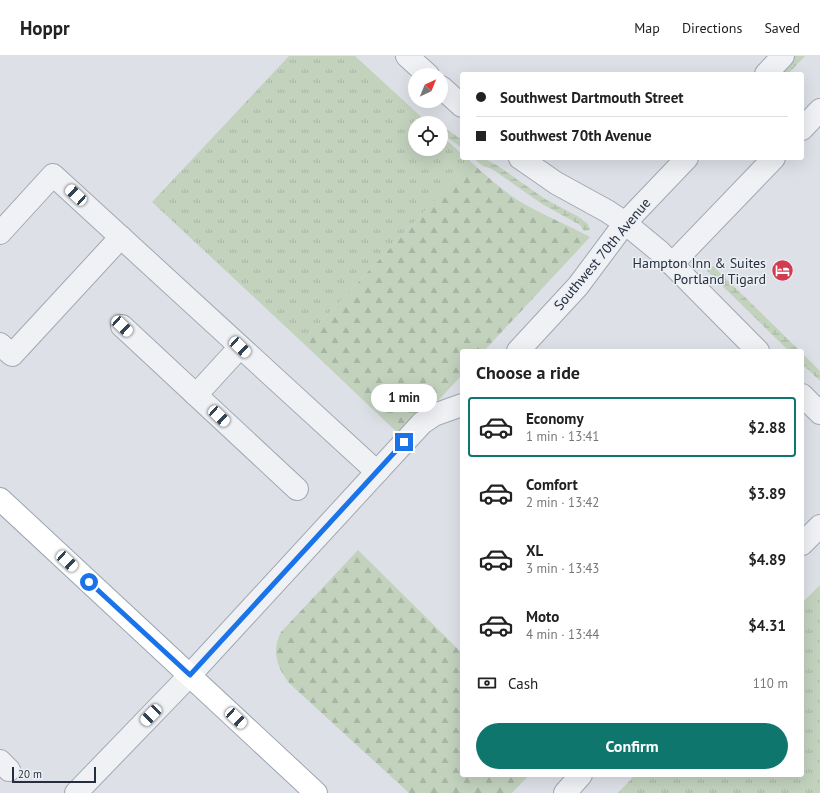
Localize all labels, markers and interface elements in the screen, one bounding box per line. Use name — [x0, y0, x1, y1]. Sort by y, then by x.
text: Hoppr — [20, 16, 70, 40]
text: Map — [634, 19, 660, 37]
text: Directions — [682, 19, 742, 37]
text: Saved — [764, 19, 800, 37]
north arrow — [408, 68, 448, 108]
map controls — [408, 68, 448, 156]
text: Southwest Dartmouth Street — [500, 88, 684, 107]
button: locate — [408, 116, 448, 156]
text: Southwest 70th Avenue — [500, 126, 652, 145]
car — [63, 182, 89, 208]
street label: Southwest 70th Avenue — [550, 194, 654, 314]
place label: Hampton Inn & Suites Portland Tigard — [633, 254, 766, 288]
hotel icon: Hampton Inn & Suites Portland Tigard — [769, 258, 795, 284]
car — [109, 313, 135, 339]
car — [227, 334, 253, 360]
text: Choose a ride — [476, 361, 580, 384]
callout: 1 min — [371, 384, 437, 412]
text: 1 min — [388, 389, 420, 406]
car — [206, 403, 232, 429]
icon: car — [478, 409, 514, 445]
text: Economy — [526, 409, 584, 428]
text: $2.88 — [748, 418, 786, 437]
text: 1 min · 13:41 — [526, 428, 599, 445]
route end — [395, 433, 413, 451]
icon: car — [478, 475, 514, 511]
text: Comfort — [526, 475, 578, 494]
text: $3.89 — [748, 484, 786, 503]
text: 2 min · 13:42 — [526, 494, 599, 511]
icon: car — [478, 541, 514, 577]
text: XL — [526, 541, 543, 560]
car — [54, 548, 80, 574]
text: $4.89 — [748, 550, 786, 569]
text: 3 min · 13:43 — [526, 560, 599, 577]
route start — [80, 573, 98, 591]
icon: car — [478, 607, 514, 643]
text: Moto — [526, 607, 559, 626]
text: $4.31 — [748, 616, 786, 635]
text: 4 min · 13:44 — [526, 626, 599, 643]
icon: cash — [476, 672, 498, 694]
text: Cash — [508, 674, 538, 693]
text: 110 m — [753, 675, 788, 692]
car — [138, 702, 164, 728]
car — [223, 705, 249, 731]
button: Confirm — [476, 723, 788, 769]
scale bar — [12, 765, 96, 784]
text: 20 m — [18, 767, 42, 781]

